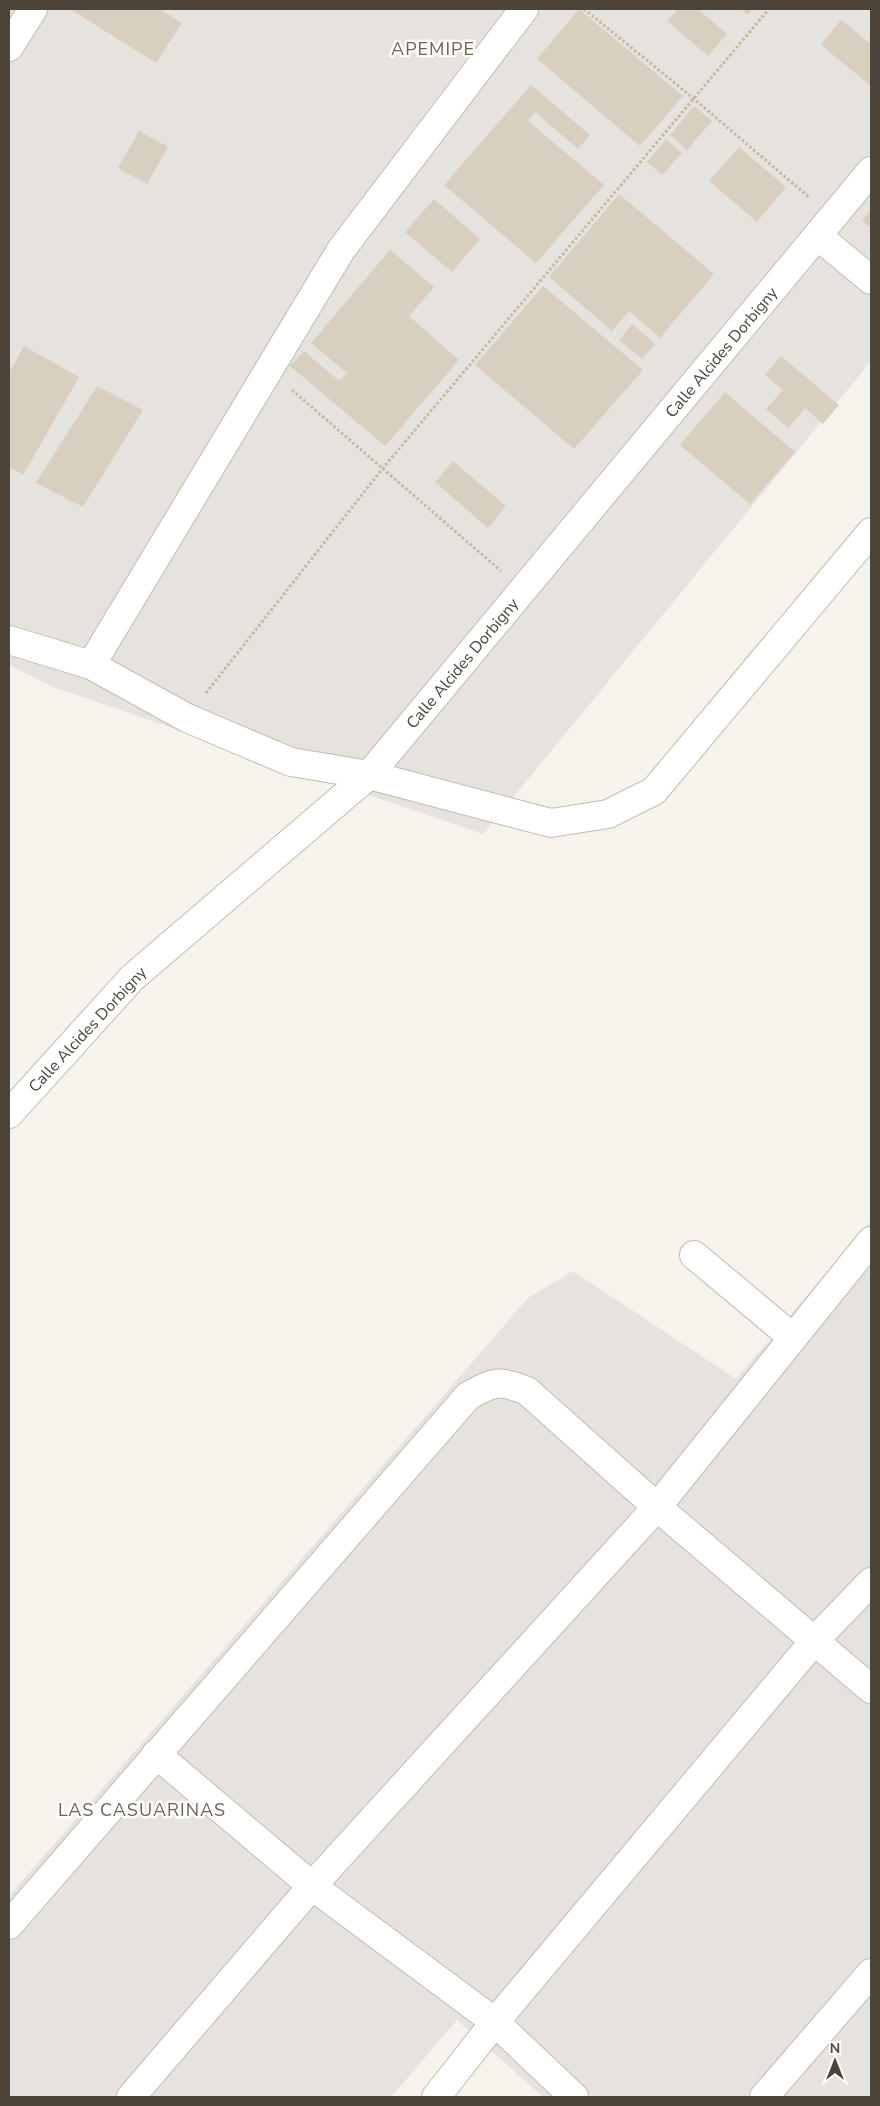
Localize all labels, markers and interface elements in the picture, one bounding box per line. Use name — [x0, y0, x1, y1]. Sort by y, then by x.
district label: APEMIPE — [391, 37, 475, 61]
street label: Calle Alcides Dorbigny — [661, 282, 783, 423]
street label: Calle Alcides Dorbigny — [402, 593, 524, 734]
street label: Calle Alcides Dorbigny — [24, 962, 152, 1097]
district label: LAS CASUARINAS — [58, 1798, 226, 1822]
north arrow — [810, 2036, 860, 2086]
text: N — [830, 2039, 840, 2058]

